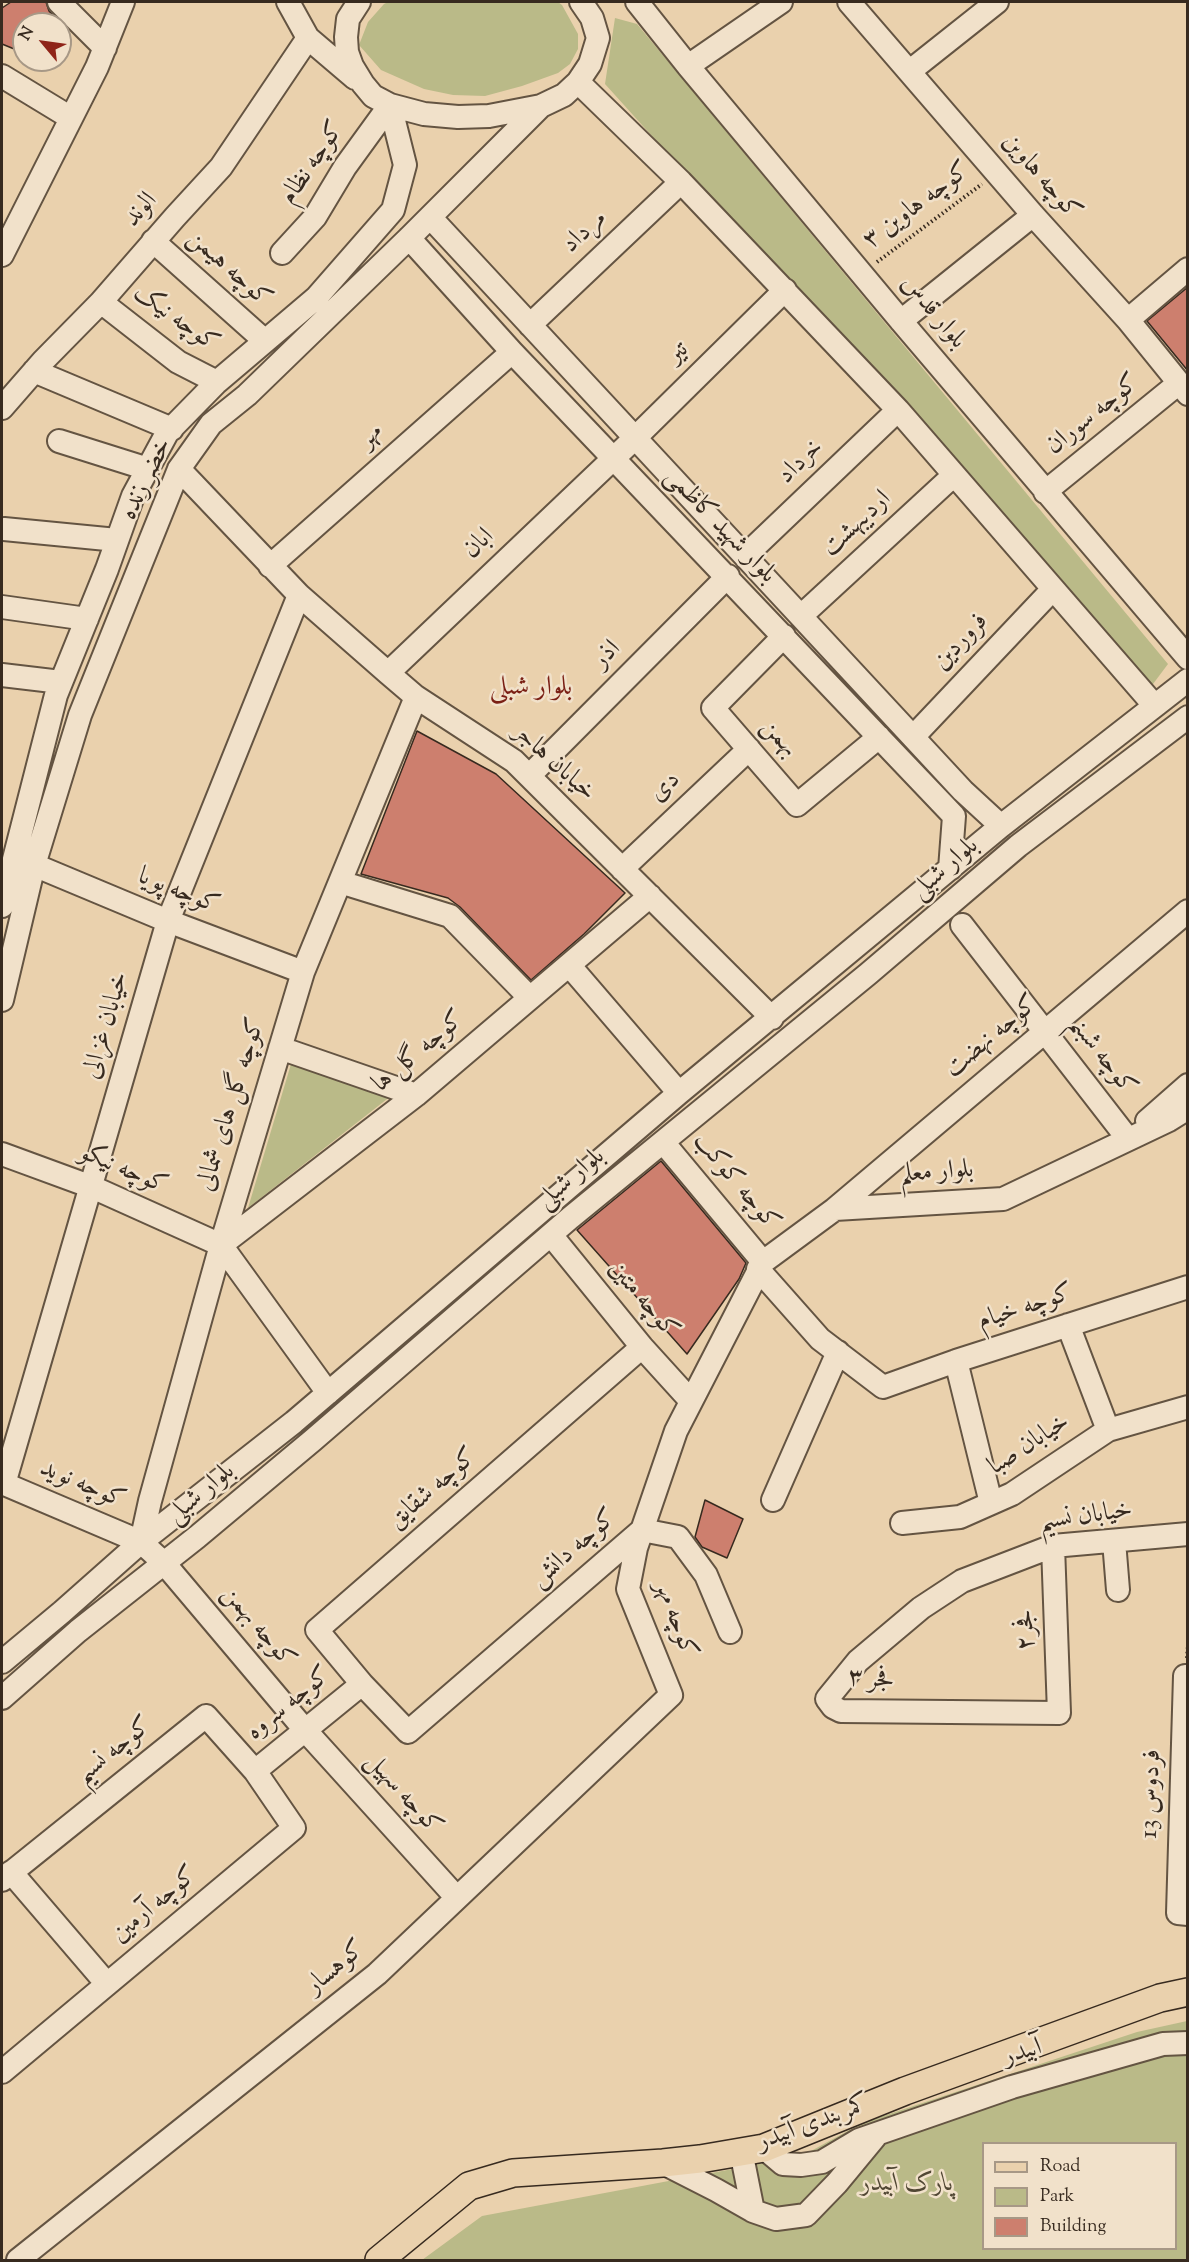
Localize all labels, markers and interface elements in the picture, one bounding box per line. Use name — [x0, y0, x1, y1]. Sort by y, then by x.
north arrow — [12, 12, 72, 72]
text: N — [14, 23, 41, 45]
street label: کوچه نظام — [275, 116, 353, 212]
street label: کوچه هاوین — [993, 128, 1087, 228]
street label: کوچه هاوین ۳ — [858, 156, 978, 258]
street label: الوند — [118, 187, 166, 235]
street label: مرداد — [557, 204, 615, 262]
street label: کوچه هیمن — [179, 224, 277, 316]
street label: بلوار قدس — [892, 270, 972, 356]
street label: کوچه نیک — [126, 279, 224, 361]
street label: تیر — [661, 336, 697, 372]
street label: کوچه سوران — [1041, 369, 1147, 463]
street label: مهر — [353, 418, 391, 456]
street label: خضر زنده — [115, 434, 181, 526]
street label: خرداد — [773, 434, 831, 492]
street label: بلوار شهید کاظمی — [656, 463, 782, 591]
street label: اردیبهشت — [817, 485, 899, 565]
street label: ابان — [458, 523, 502, 567]
street label: فروردین — [928, 608, 996, 678]
street label: اذر — [587, 635, 629, 677]
district label: بلوار شبلی — [490, 673, 572, 705]
street label: بهمن — [753, 713, 803, 765]
street label: خیابان هاجر — [505, 719, 601, 809]
street label: دی — [644, 766, 688, 810]
street label: بلوار شبلی — [906, 832, 986, 908]
street label: کوچه پویا — [133, 863, 223, 923]
street label: خیابان غزالی — [78, 969, 138, 1083]
street label: کوچه نهضت — [940, 990, 1046, 1086]
street label: کوچه گل ها — [367, 1005, 473, 1101]
street label: کوچه شبنم — [1060, 1011, 1142, 1103]
street label: کوچه گل های شمالی — [192, 1015, 274, 1195]
street label: کوچه کوکب — [685, 1127, 785, 1239]
street label: کوچه نیکو — [74, 1138, 172, 1204]
street label: بلوار شبلی — [531, 1142, 613, 1218]
street label: بلوار معلم — [899, 1156, 975, 1192]
street label: کوچه متین — [600, 1255, 684, 1347]
street label: کوچه خیام — [974, 1279, 1078, 1339]
street label: خیابان صبا — [983, 1408, 1077, 1484]
street label: کوچه شقایق — [383, 1443, 485, 1537]
street label: کوچه نوید — [34, 1454, 130, 1518]
street label: بلوار شبلی — [161, 1457, 243, 1533]
street label: خیابان نسیم — [1037, 1496, 1135, 1540]
street label: کوچه دانش — [525, 1504, 625, 1596]
street label: کوچه مهر — [646, 1577, 702, 1663]
street label: کوچه بهمن — [213, 1580, 301, 1676]
street label: فجر۲ — [1012, 1609, 1044, 1651]
street label: کوچه سروه — [241, 1661, 339, 1749]
street label: فجر ۳ — [847, 1664, 895, 1698]
street label: کوچه نسیم — [70, 1711, 160, 1793]
street label: کوچه سهیل — [357, 1747, 447, 1843]
street label: فردوس 13 — [1136, 1749, 1170, 1839]
street label: کوچه آرمین — [106, 1861, 206, 1951]
street label: کوهسار — [301, 1935, 373, 2003]
street label: آبیدر — [1000, 2033, 1046, 2075]
street label: کمربندی آبیدر — [753, 2090, 875, 2160]
legend — [982, 2142, 1177, 2250]
text: Road — [1040, 2154, 1080, 2180]
park label: پارک آبیدر — [860, 2170, 954, 2202]
text: Park — [1040, 2184, 1074, 2210]
text: Building — [1040, 2214, 1106, 2240]

